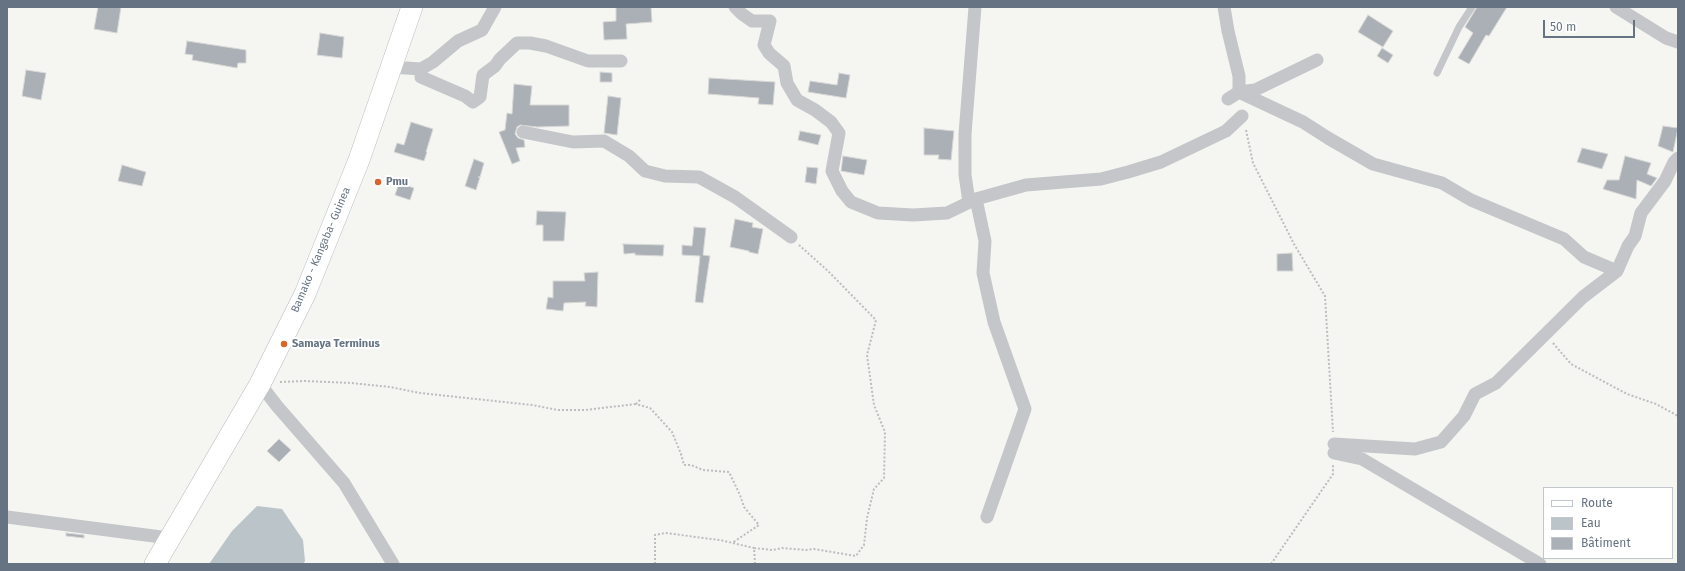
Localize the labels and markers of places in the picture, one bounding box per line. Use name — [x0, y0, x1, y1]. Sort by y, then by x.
place label: Pmu — [386, 175, 408, 189]
marker: Pmu — [373, 177, 383, 187]
place label: Samaya Terminus — [292, 337, 380, 351]
marker: Samaya Terminus — [279, 339, 289, 349]

